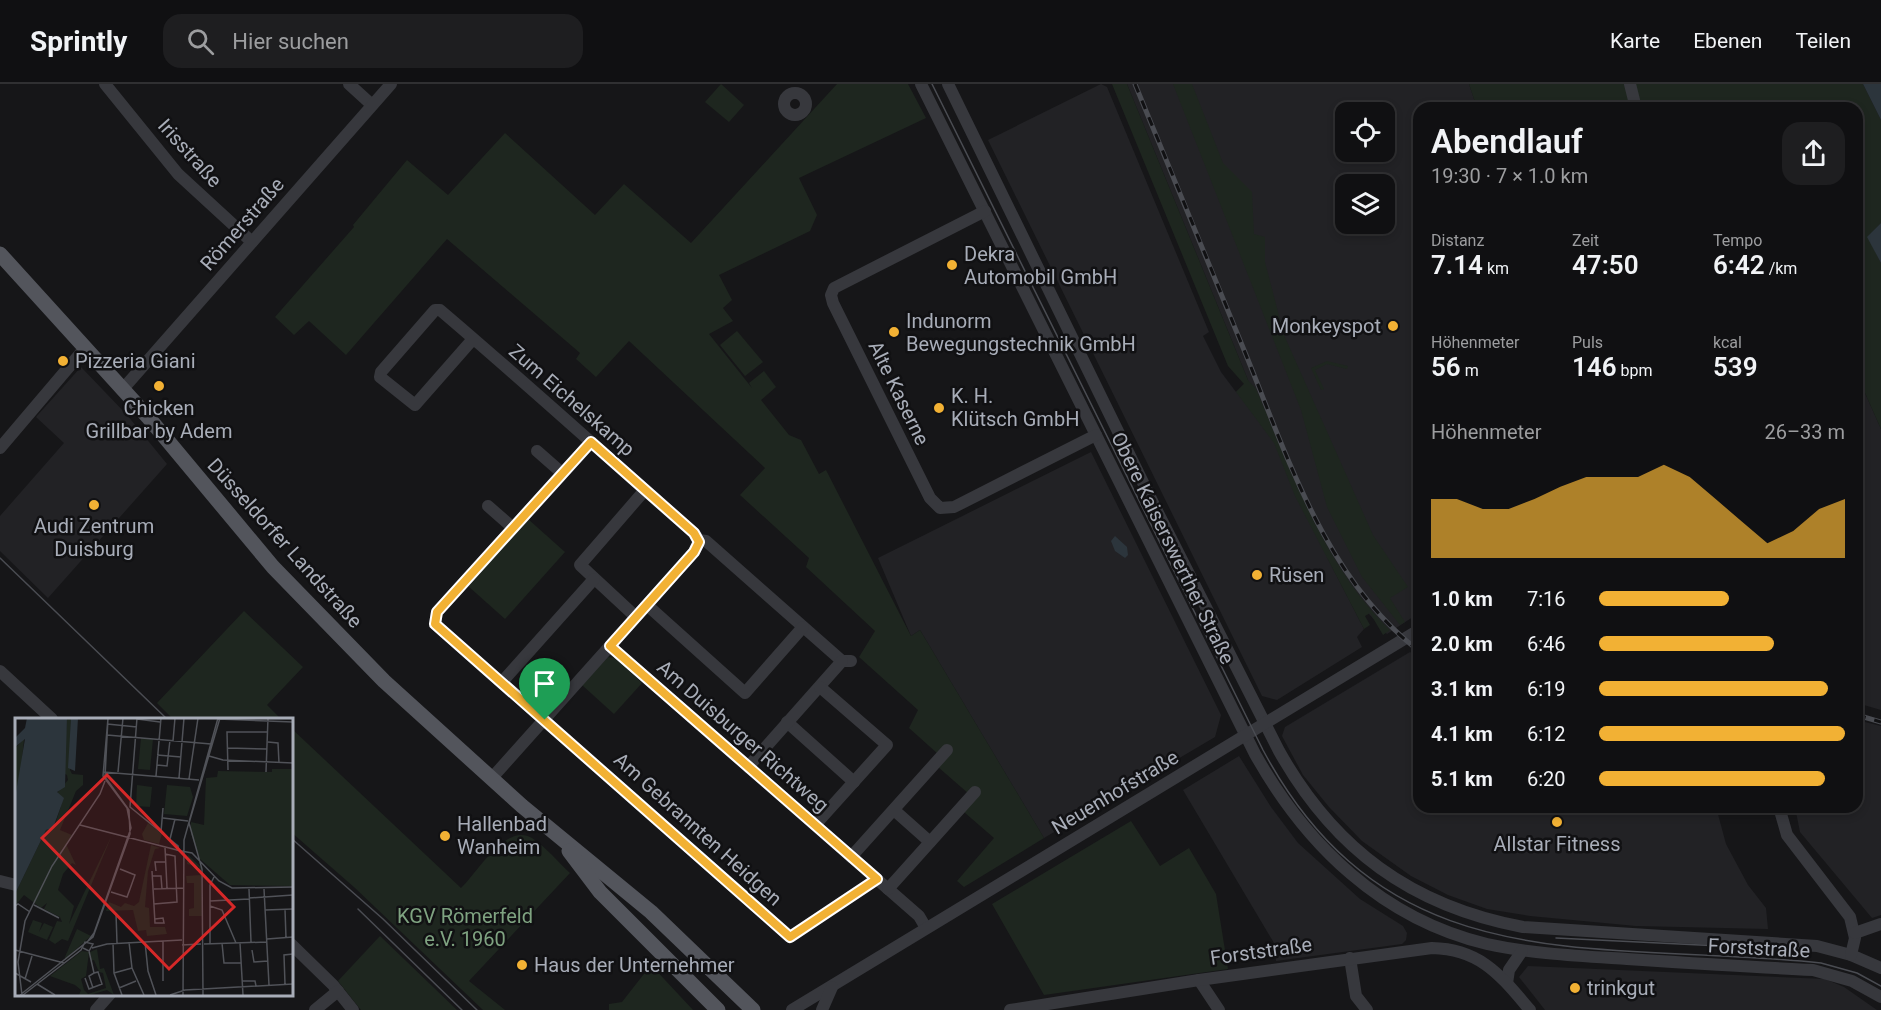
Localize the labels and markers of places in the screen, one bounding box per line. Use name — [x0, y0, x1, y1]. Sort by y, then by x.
place label: Dekra Automobil GmbH — [964, 242, 1117, 289]
marker: Dekra Automobil GmbH — [945, 258, 959, 272]
place label: Indunorm Bewegungstechnik GmbH — [906, 309, 1136, 356]
place label: Monkeyspot — [1272, 314, 1381, 338]
marker: Monkeyspot — [1386, 319, 1400, 333]
marker: Indunorm Bewegungstechnik GmbH — [887, 325, 901, 339]
place label: Pizzeria Giani — [75, 349, 196, 373]
marker: Pizzeria Giani — [56, 354, 70, 368]
marker: Chicken Grillbar by Adem — [152, 379, 166, 393]
place label: K. H. Klütsch GmbH — [951, 384, 1079, 431]
place label: Chicken Grillbar by Adem — [86, 396, 232, 443]
marker: K. H. Klütsch GmbH — [932, 401, 946, 415]
marker: Audi Zentrum Duisburg — [87, 498, 101, 512]
place label: Audi Zentrum Duisburg — [34, 514, 154, 561]
place label: Rüsen — [1269, 563, 1324, 587]
marker: Rüsen — [1250, 568, 1264, 582]
pin — [519, 658, 570, 720]
place label: Hallenbad Wanheim — [457, 812, 547, 859]
marker: Allstar Fitness — [1550, 815, 1564, 829]
marker: Hallenbad Wanheim — [438, 829, 452, 843]
place label: Allstar Fitness — [1493, 832, 1621, 856]
place label: Haus der Unternehmer — [534, 953, 735, 977]
marker: Haus der Unternehmer — [515, 958, 529, 972]
place label: trinkgut — [1587, 976, 1655, 1000]
marker: trinkgut — [1568, 981, 1582, 995]

